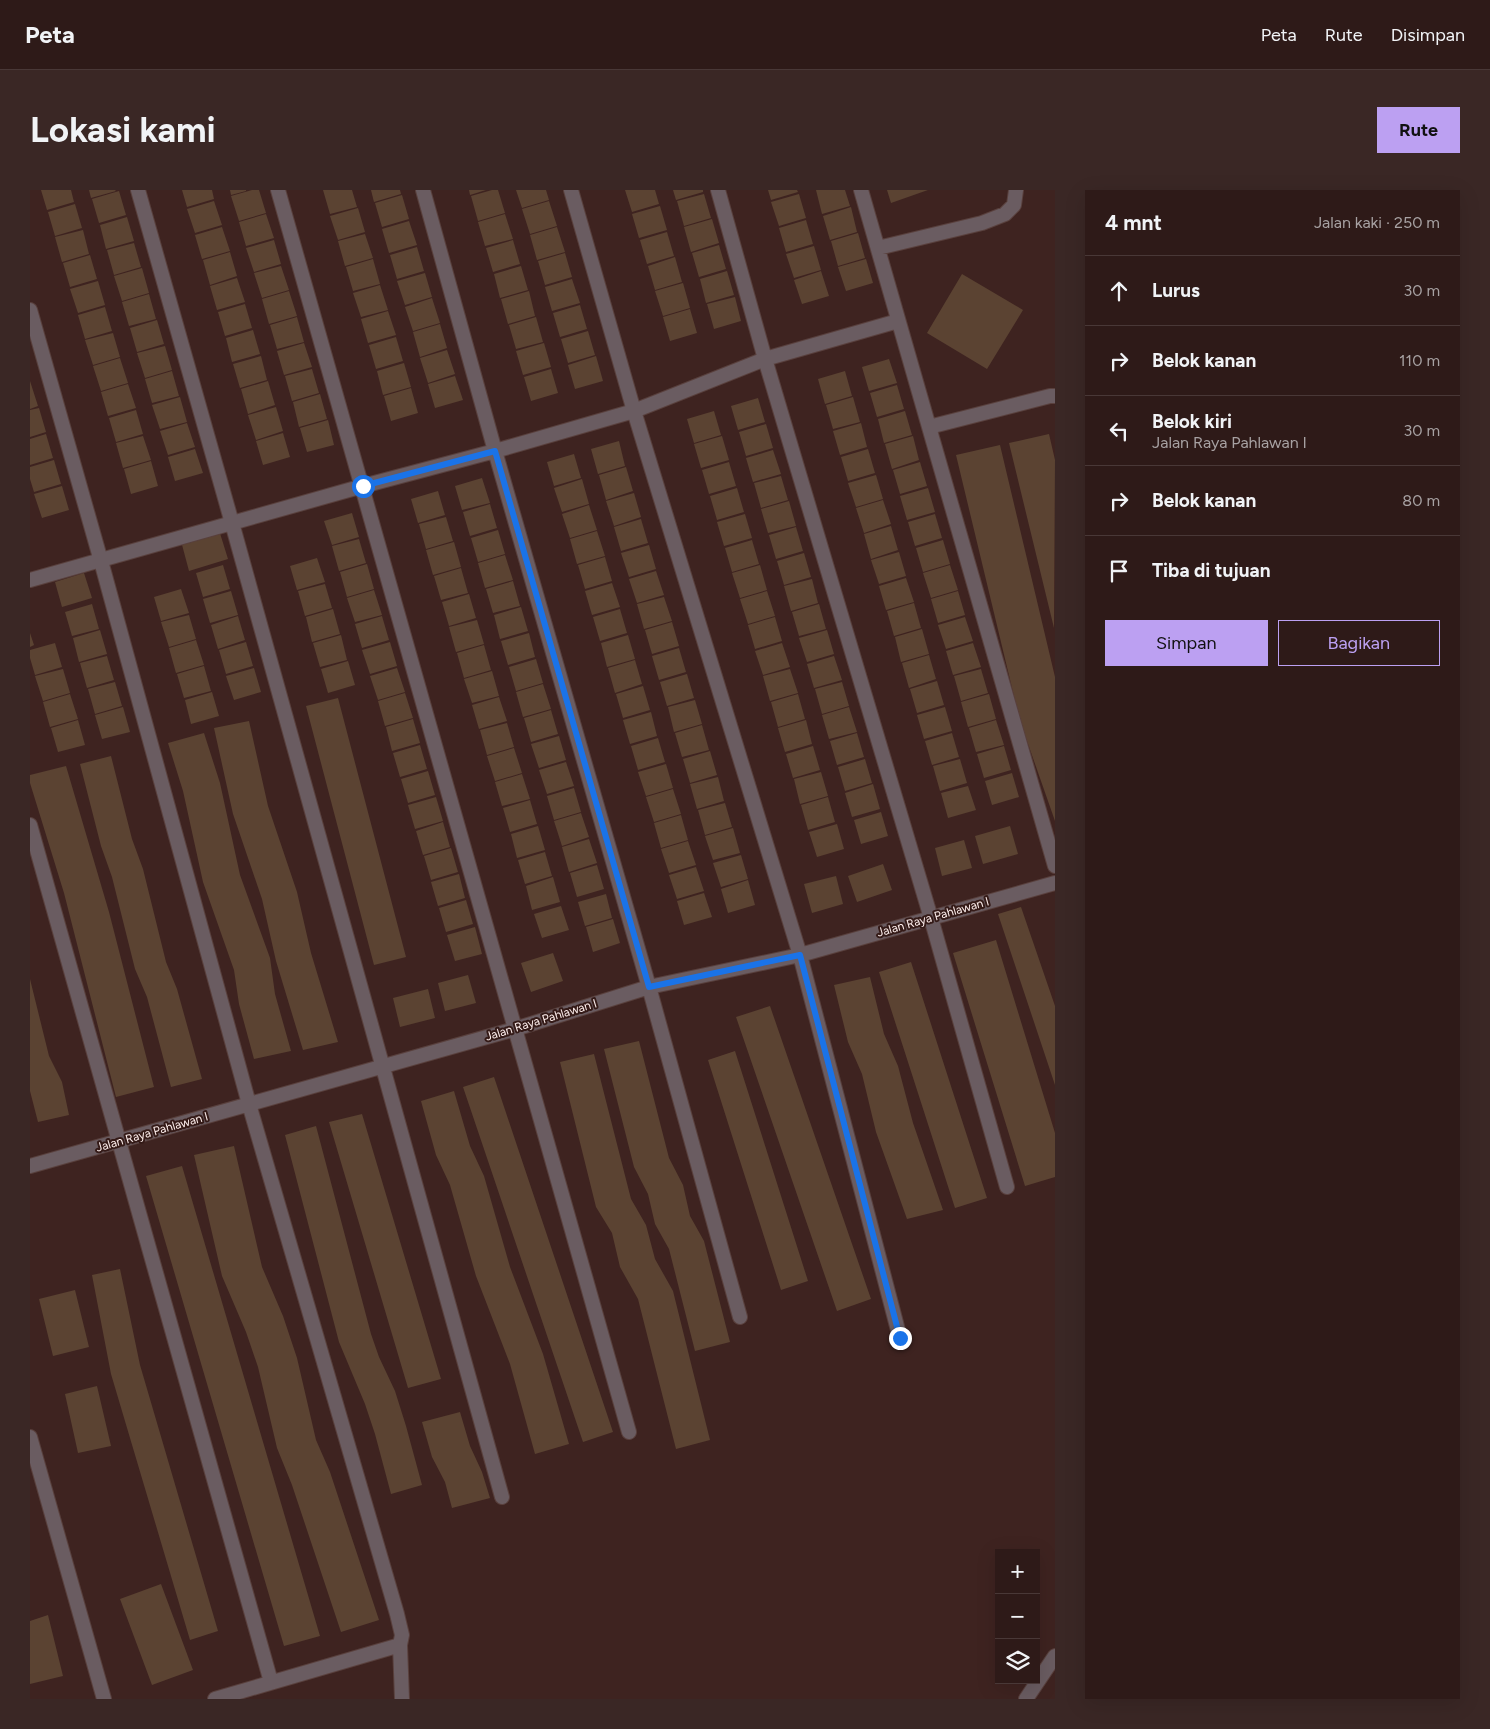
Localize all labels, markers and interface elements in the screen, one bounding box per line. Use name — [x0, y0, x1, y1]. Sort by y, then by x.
text: Peta — [25, 20, 75, 49]
text: Peta — [1261, 24, 1297, 46]
text: Rute — [1325, 24, 1363, 46]
text: Disimpan — [1391, 24, 1465, 46]
button: Rute — [1377, 107, 1460, 153]
text: Lokasi kami — [30, 109, 216, 151]
text: 4 mnt — [1105, 210, 1162, 235]
text: Jalan kaki · 250 m — [1314, 213, 1440, 232]
icon: ahead — [1105, 277, 1133, 305]
text: Lurus — [1152, 279, 1200, 302]
text: 30 m — [1403, 281, 1440, 300]
icon: right — [1105, 347, 1133, 375]
text: Belok kanan — [1152, 349, 1256, 372]
text: 110 m — [1399, 351, 1440, 370]
text: Belok kiri — [1152, 410, 1232, 433]
icon: left — [1105, 417, 1133, 445]
text: 30 m — [1403, 421, 1440, 440]
text: Jalan Raya Pahlawan I — [1152, 433, 1307, 452]
route start — [352, 475, 375, 498]
icon: right — [1105, 487, 1133, 515]
text: Belok kanan — [1152, 489, 1256, 512]
text: 80 m — [1402, 491, 1440, 510]
icon: arrive — [1105, 557, 1133, 585]
text: Tiba di tujuan — [1152, 559, 1271, 582]
button: Simpan — [1105, 620, 1268, 666]
button: Bagikan — [1278, 620, 1440, 666]
street label: Jalan Raya Pahlawan I — [875, 894, 991, 940]
street label: Jalan Raya Pahlawan I — [483, 996, 599, 1044]
street label: Jalan Raya Pahlawan I — [94, 1109, 210, 1155]
route end — [889, 1327, 912, 1350]
map controls — [995, 1549, 1040, 1684]
button: + — [995, 1549, 1040, 1594]
button: − — [995, 1594, 1040, 1639]
button: layers — [995, 1639, 1040, 1684]

